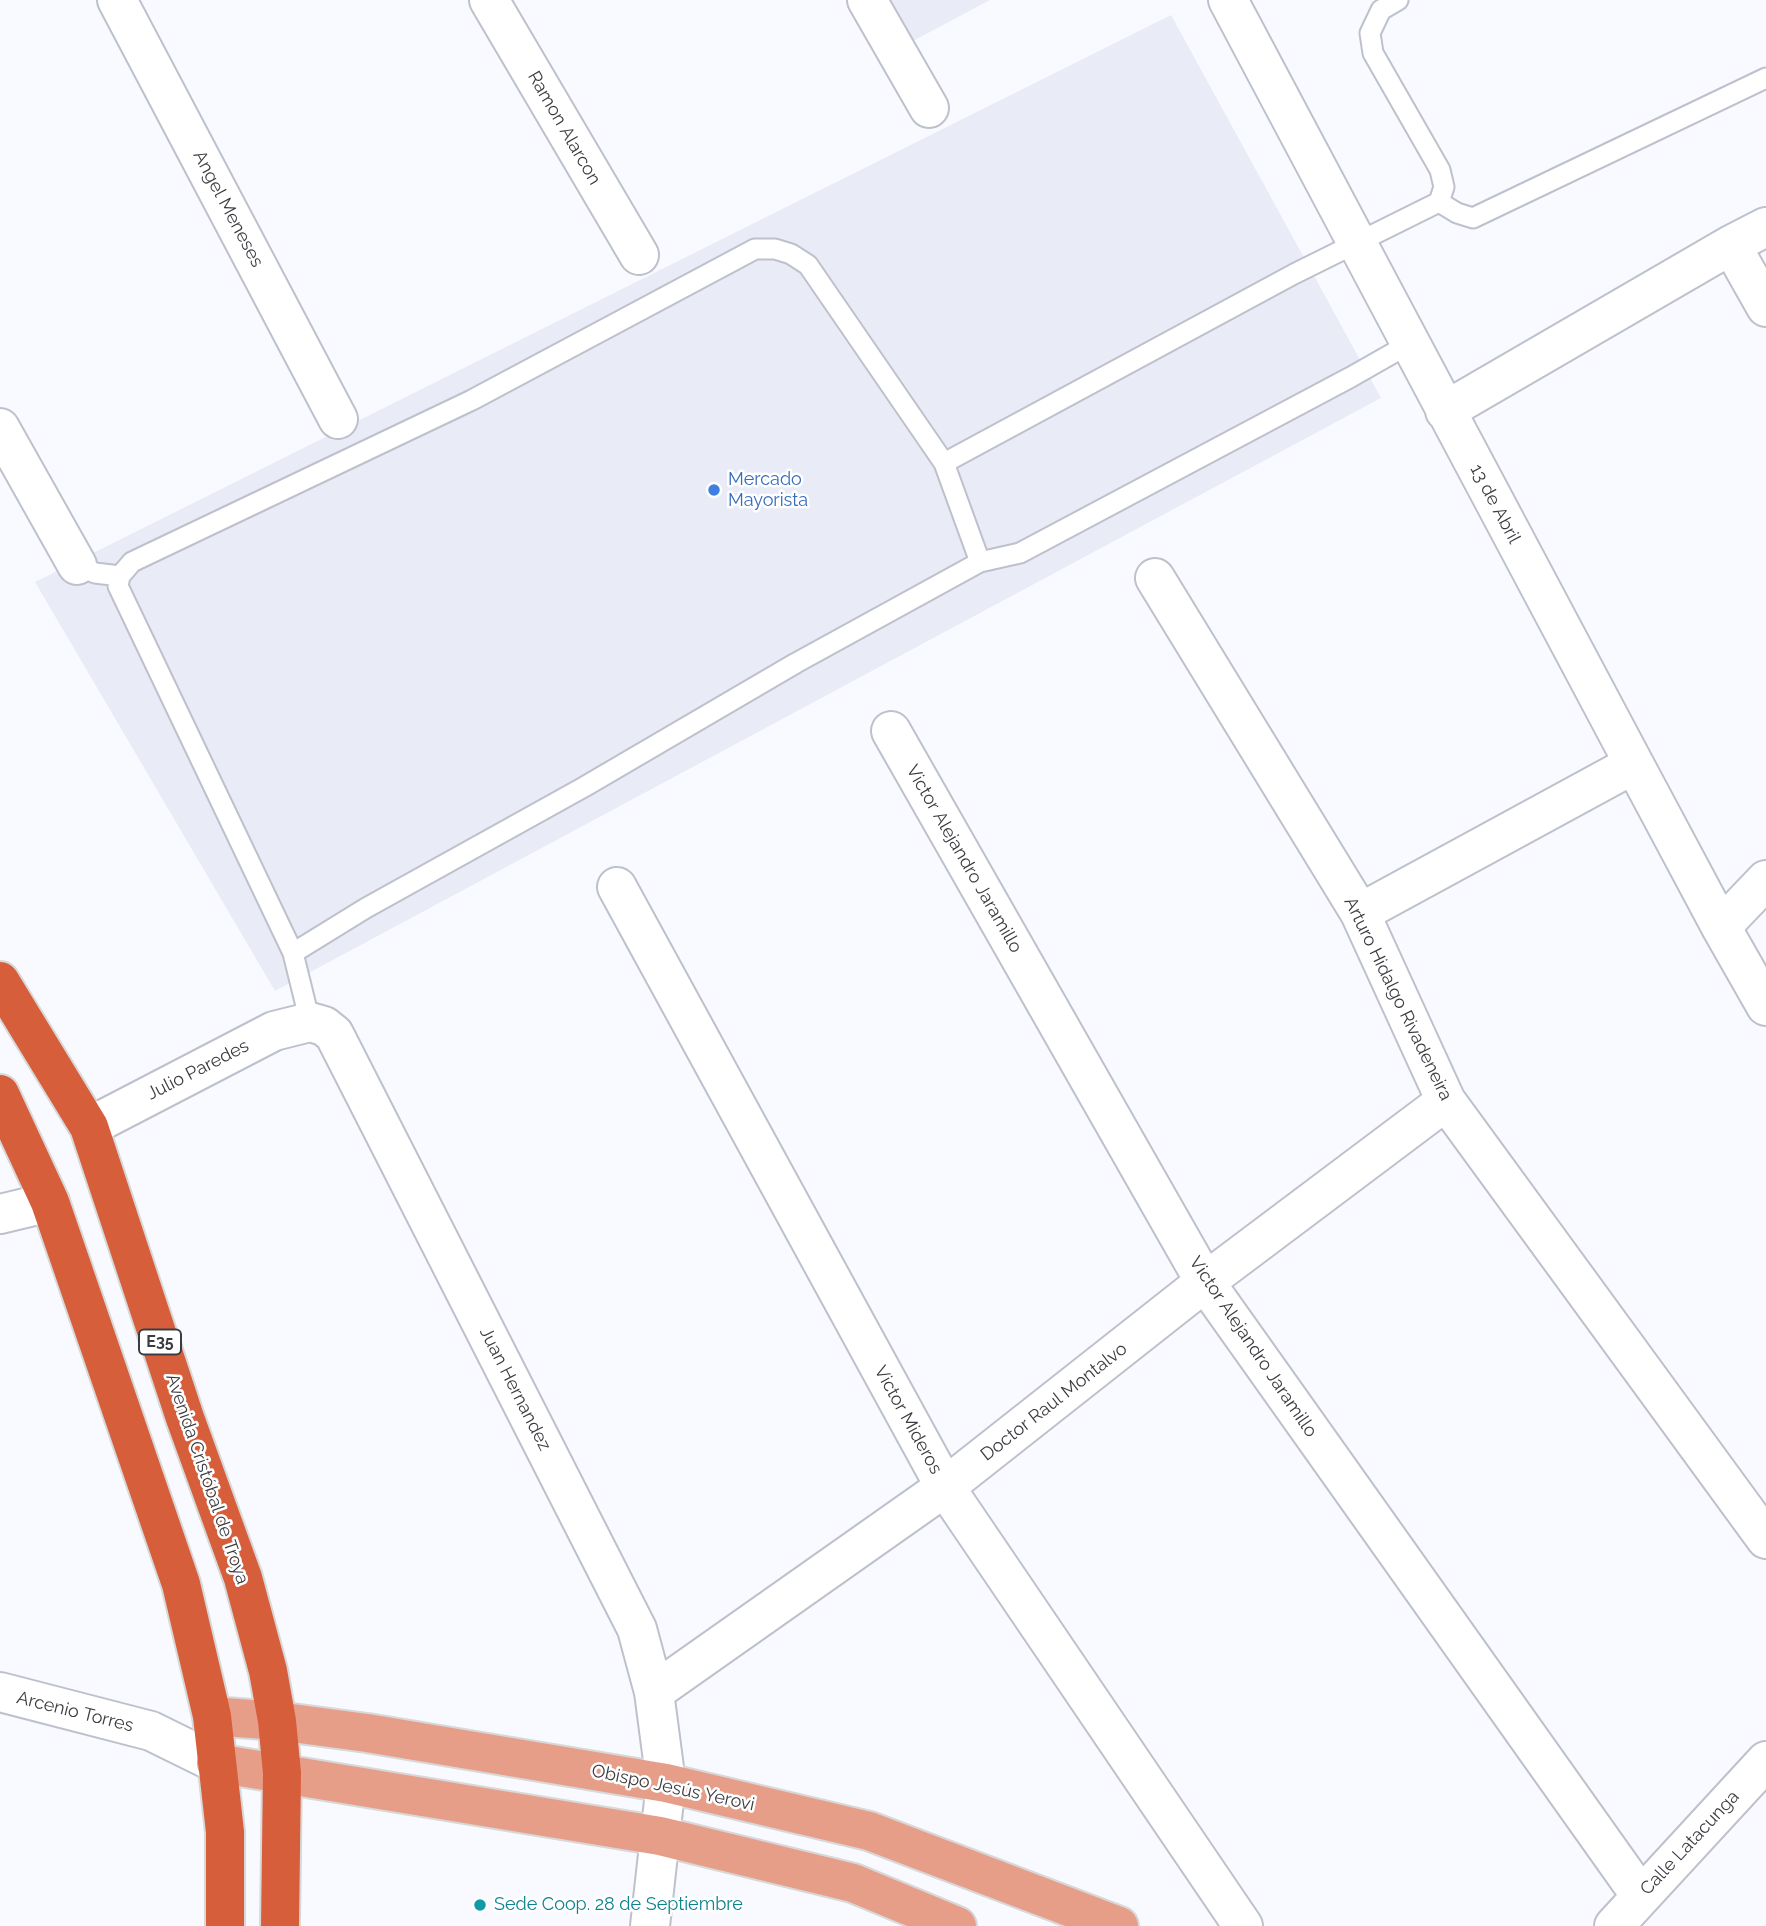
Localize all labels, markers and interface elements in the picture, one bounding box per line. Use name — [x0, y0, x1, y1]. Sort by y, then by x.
street label: Ramon Alarcon — [523, 67, 605, 189]
street label: Angel Meneses — [188, 147, 268, 271]
street label: 13 de Abril — [1465, 461, 1525, 547]
place label: Mercado Mayorista — [728, 469, 808, 512]
marker: Mercado Mayorista — [706, 482, 722, 498]
street label: Victor Alejandro Jaramillo — [901, 761, 1027, 957]
street label: Arturo Hidalgo Rivadeneira — [1339, 894, 1457, 1104]
street label: Julio Paredes — [143, 1035, 253, 1105]
street label: Victor Alejandro Jaramillo — [1184, 1253, 1322, 1441]
street label: Juan Hernandez — [475, 1324, 555, 1454]
road number: E35 — [139, 1330, 181, 1354]
street label: Doctor Raul Montalvo — [977, 1338, 1131, 1466]
street label: Victor Mideros — [869, 1362, 947, 1478]
street label: Avenida Cristóbal de Troya — [161, 1371, 253, 1587]
street label: Arcenio Torres — [14, 1687, 136, 1737]
street label: Obispo Jesús Yerovi — [590, 1760, 756, 1816]
street label: Calle Latacunga — [1636, 1786, 1744, 1900]
place label: Sede Coop. 28 de Septiembre — [494, 1894, 743, 1916]
marker: Sede Coop. 28 de Septiembre — [472, 1897, 488, 1913]

